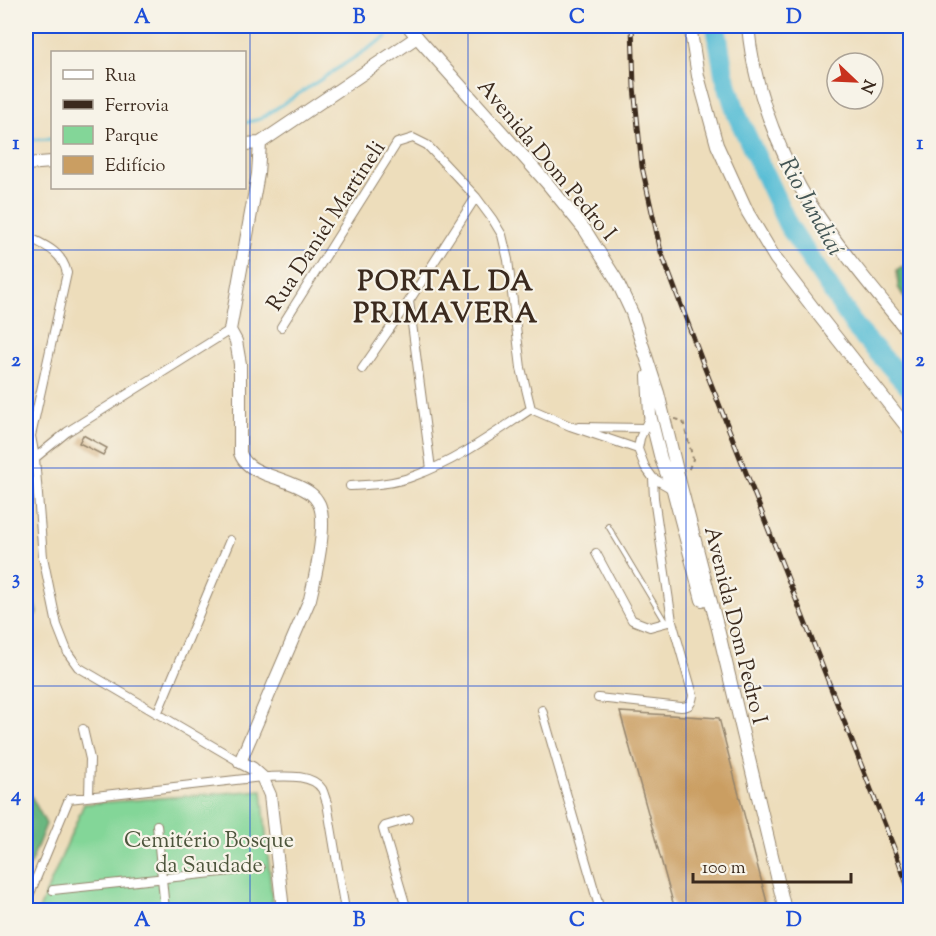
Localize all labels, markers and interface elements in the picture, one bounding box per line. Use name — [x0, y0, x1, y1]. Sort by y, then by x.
text: A — [134, 4, 151, 33]
text: B — [353, 4, 366, 33]
text: C — [569, 4, 585, 33]
text: D — [786, 4, 802, 33]
legend — [51, 51, 246, 189]
north arrow — [825, 51, 885, 111]
text: Rua — [105, 64, 136, 90]
street label: Avenida Dom Pedro I — [468, 73, 623, 249]
text: N — [853, 76, 880, 96]
text: Ferrovia — [105, 94, 169, 120]
text: Parque — [105, 124, 158, 150]
text: 1 — [13, 130, 20, 159]
text: 1 — [917, 130, 924, 159]
street label: Rua Daniel Martineli — [260, 135, 395, 318]
water label: Rio Jundiaí — [769, 152, 852, 263]
text: Edifício — [105, 154, 166, 180]
district label: PORTAL DA PRIMAVERA — [353, 263, 539, 335]
text: 2 — [11, 347, 21, 376]
text: 2 — [915, 347, 925, 376]
street label: Avenida Dom Pedro I — [694, 524, 774, 728]
text: 3 — [12, 565, 20, 594]
text: 3 — [916, 565, 924, 594]
text: 4 — [10, 782, 21, 811]
text: 4 — [914, 782, 925, 811]
park label: Cemitério Bosque da Saudade — [124, 826, 294, 883]
scale bar — [693, 846, 850, 884]
text: 100 m — [702, 856, 746, 882]
text: A — [134, 907, 151, 936]
text: B — [353, 907, 366, 936]
text: C — [569, 907, 585, 936]
text: D — [786, 907, 802, 936]

